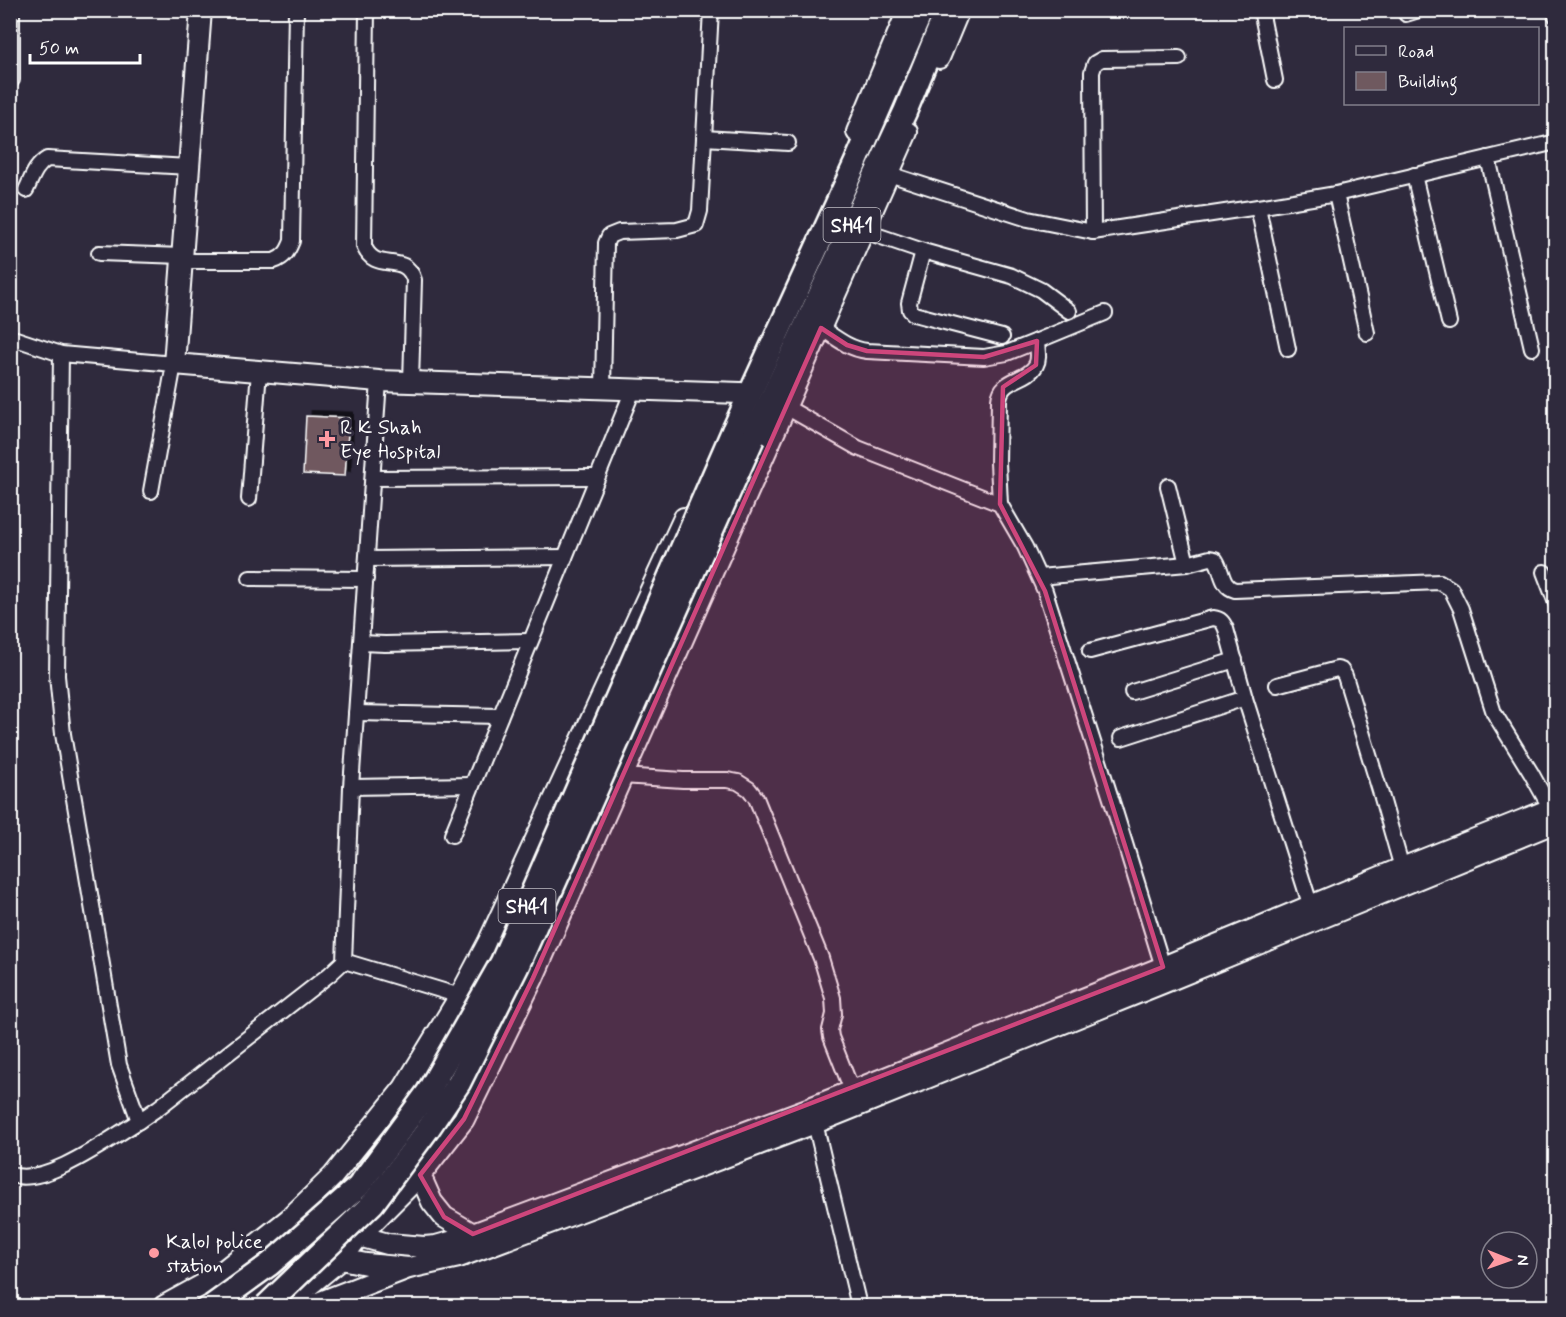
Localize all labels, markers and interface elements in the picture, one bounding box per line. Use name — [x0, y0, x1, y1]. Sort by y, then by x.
scale bar — [30, 27, 140, 65]
legend — [1344, 27, 1539, 105]
text: 50 m — [39, 37, 79, 61]
text: Road — [1398, 40, 1434, 64]
text: Building — [1398, 70, 1458, 96]
road number: SH41 — [824, 208, 880, 242]
place label: R K Shah Eye Hospital — [340, 414, 440, 466]
marker: R K Shah Eye Hospital — [318, 430, 336, 448]
road number: SH41 — [498, 889, 556, 923]
place label: Kalol police station — [166, 1228, 263, 1280]
north arrow — [1479, 1230, 1539, 1290]
marker: Kalol police station — [147, 1246, 161, 1260]
text: N — [1512, 1255, 1533, 1266]

